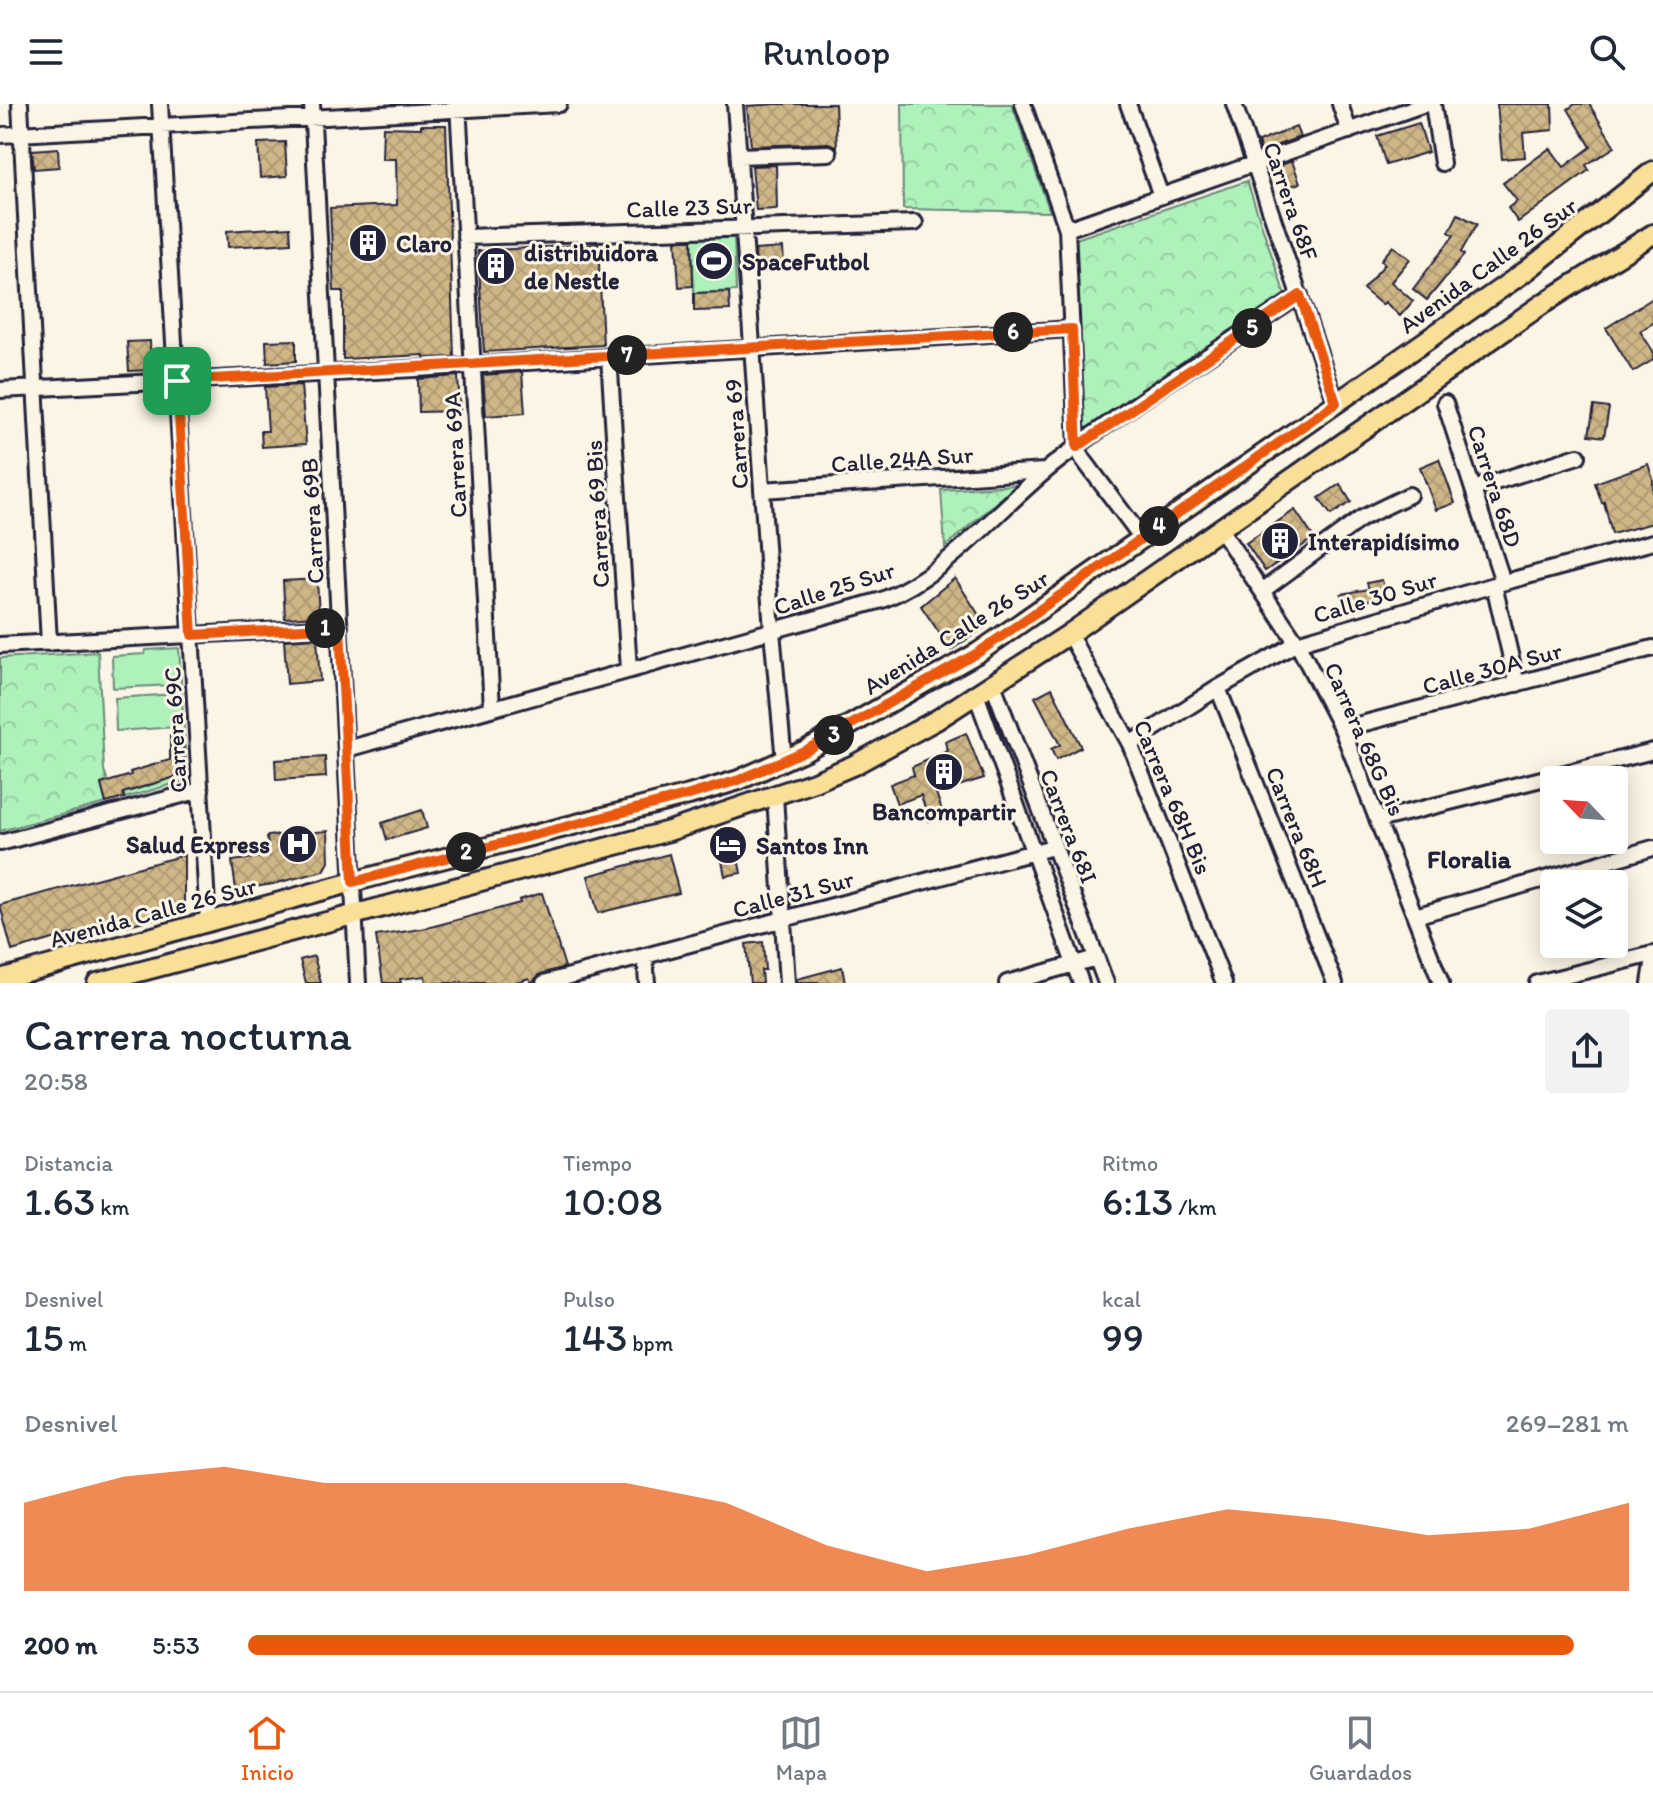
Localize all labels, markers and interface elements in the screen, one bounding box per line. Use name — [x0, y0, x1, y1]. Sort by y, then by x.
icon: menu — [24, 30, 68, 74]
icon: search — [1585, 30, 1629, 74]
text: Runloop — [763, 31, 890, 74]
street label: Carrera 68F — [1257, 138, 1325, 265]
street label: Calle 23 Sur — [626, 190, 753, 224]
street label: Avenida Calle 26 Sur — [1393, 190, 1583, 339]
building icon: Claro — [347, 222, 389, 264]
place label: Claro — [396, 229, 452, 258]
place label: distribuidora de Nestle — [524, 238, 659, 295]
sports icon: SpaceFutbol — [693, 240, 735, 282]
building icon: distribuidora de Nestle — [475, 245, 517, 287]
place label: SpaceFutbol — [742, 247, 870, 277]
pin: 5 — [1232, 308, 1272, 348]
pin: 6 — [993, 312, 1033, 352]
text: 5 — [1246, 314, 1258, 341]
text: 6 — [1007, 318, 1019, 345]
pin: 7 — [607, 335, 647, 375]
text: 7 — [622, 341, 632, 368]
pin — [143, 347, 211, 415]
icon: arrive — [155, 359, 199, 403]
street label: Carrera 69 — [718, 378, 754, 490]
street label: Carrera 69A — [437, 391, 473, 519]
street label: Carrera 68D — [1462, 421, 1528, 551]
street label: Carrera 69 Bis — [579, 439, 615, 589]
street label: Calle 24A Sur — [830, 440, 975, 478]
street label: Carrera 69B — [294, 457, 330, 585]
pin: 4 — [1139, 506, 1179, 546]
text: 4 — [1152, 512, 1166, 539]
building icon: Interapidísimo — [1259, 520, 1301, 562]
place label: Interapidísimo — [1308, 527, 1459, 557]
street label: Calle 25 Sur — [770, 555, 899, 621]
street label: Avenida Calle 26 Sur — [858, 563, 1054, 701]
street label: Calle 30 Sur — [1310, 564, 1441, 630]
pin: 1 — [305, 608, 345, 648]
text: 1 — [320, 614, 330, 641]
street label: Calle 30A Sur — [1419, 635, 1565, 701]
street label: Carrera 68G Bis — [1318, 658, 1412, 820]
street label: Carrera 69C — [157, 666, 193, 794]
pin: 3 — [814, 715, 854, 755]
street label: Carrera 68H Bis — [1127, 715, 1219, 879]
text: 3 — [828, 721, 840, 748]
building icon: Bancompartir — [923, 751, 965, 793]
street label: Carrera 68H — [1260, 762, 1334, 892]
street label: Carrera 68I — [1034, 765, 1104, 887]
north arrow — [1540, 766, 1628, 854]
map controls — [1540, 766, 1628, 958]
place label: Bancompartir — [872, 797, 1016, 827]
hospital icon: Salud Express — [277, 823, 319, 865]
hotel icon: Santos Inn — [707, 824, 749, 866]
place label: Salud Express — [126, 830, 270, 860]
place label: Santos Inn — [756, 831, 868, 860]
pin: 2 — [446, 832, 486, 872]
text: 2 — [460, 838, 472, 865]
district label: Floralia — [1427, 843, 1512, 875]
street label: Calle 31 Sur — [729, 864, 857, 924]
street label: Avenida Calle 26 Sur — [46, 870, 260, 954]
button: layers — [1540, 870, 1628, 958]
text: Carrera nocturna — [24, 1008, 352, 1061]
button: share — [1545, 1009, 1629, 1093]
text: 20:58 — [24, 1065, 88, 1097]
text: Distancia — [24, 1150, 113, 1177]
text: Tiempo — [563, 1150, 632, 1177]
text: Ritmo — [1102, 1150, 1158, 1177]
text: 1.63 — [24, 1177, 95, 1225]
text: 10:08 — [563, 1177, 663, 1225]
text: 6:13 — [1102, 1177, 1173, 1225]
text: km — [95, 1194, 129, 1221]
text: /km — [1173, 1194, 1217, 1221]
text: Desnivel — [24, 1286, 103, 1313]
text: Pulso — [563, 1286, 615, 1313]
text: kcal — [1102, 1286, 1141, 1313]
text: 15 — [24, 1313, 64, 1361]
text: 143 — [563, 1313, 627, 1361]
text: 99 — [1102, 1313, 1144, 1361]
text: m — [64, 1330, 87, 1357]
text: bpm — [627, 1330, 673, 1357]
text: Desnivel — [24, 1407, 118, 1439]
text: 269–281 m — [1506, 1407, 1629, 1439]
text: 200 m — [24, 1629, 97, 1661]
text: 5:53 — [152, 1629, 200, 1661]
tab: Inicio — [241, 1711, 294, 1786]
tab: Mapa — [776, 1711, 827, 1786]
tab: Guardados — [1309, 1711, 1412, 1786]

